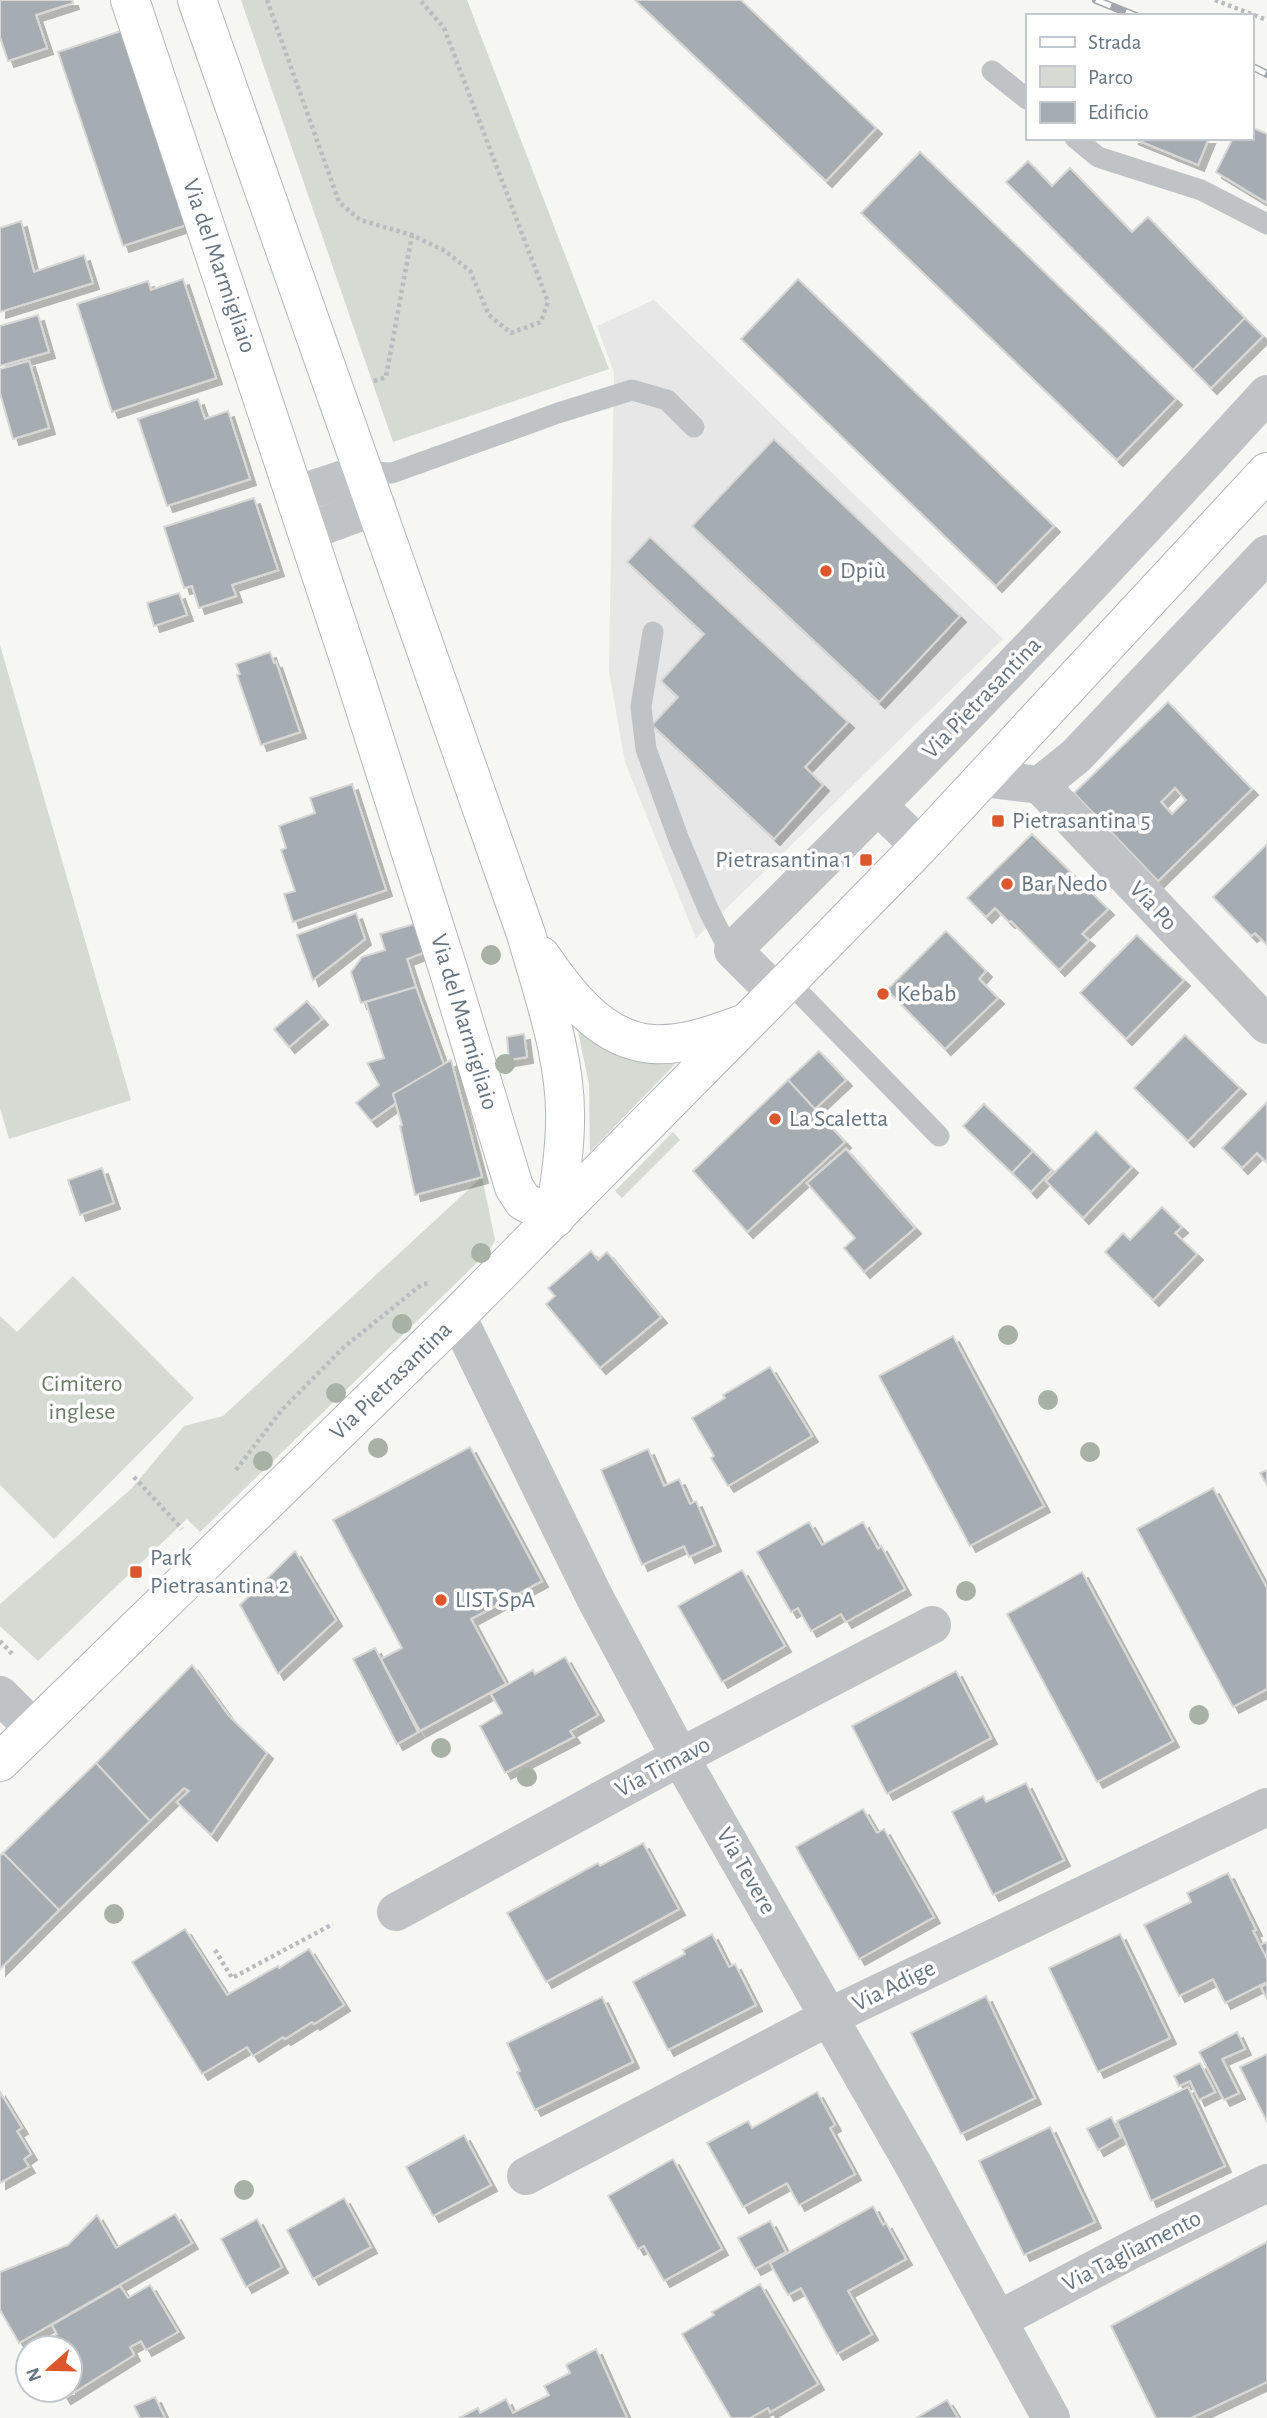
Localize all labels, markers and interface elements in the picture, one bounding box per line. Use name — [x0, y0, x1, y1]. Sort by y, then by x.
legend — [1026, 14, 1253, 140]
text: Strada — [1088, 32, 1142, 53]
text: Parco — [1088, 67, 1133, 88]
text: Edificio — [1088, 102, 1149, 123]
street label: Via del Marmigliaio — [178, 176, 260, 356]
place label: Dpiù — [840, 559, 886, 583]
marker: Dpiù — [818, 563, 834, 579]
street label: Via Pietrasantina — [918, 632, 1046, 764]
place label: Pietrasantina 5 — [1012, 809, 1151, 833]
marker: Pietrasantina 5 — [990, 813, 1006, 829]
place label: Pietrasantina 1 — [715, 848, 852, 872]
marker: Pietrasantina 1 — [858, 852, 874, 868]
place label: Bar Nedo — [1021, 872, 1108, 896]
marker: Bar Nedo — [999, 876, 1015, 892]
street label: Via Po — [1125, 877, 1181, 935]
street label: Via del Marmigliaio — [426, 931, 502, 1113]
place label: Kebab — [897, 982, 956, 1006]
marker: Kebab — [875, 986, 891, 1002]
place label: La Scaletta — [789, 1107, 888, 1131]
marker: La Scaletta — [767, 1111, 783, 1127]
street label: Via Pietrasantina — [325, 1317, 457, 1445]
park label: Cimitero inglese — [41, 1372, 123, 1424]
place label: Park Pietrasantina 2 — [150, 1546, 290, 1598]
marker: Park Pietrasantina 2 — [128, 1564, 144, 1580]
place label: LIST SpA — [455, 1588, 535, 1612]
marker: LIST SpA — [433, 1592, 449, 1608]
street label: Via Timavo — [612, 1732, 714, 1802]
street label: Via Tevere — [712, 1824, 780, 1918]
street label: Via Adige — [849, 1956, 939, 2016]
street label: Via Tagliamento — [1059, 2206, 1205, 2296]
north arrow — [14, 2334, 84, 2404]
text: N — [23, 2365, 46, 2384]

